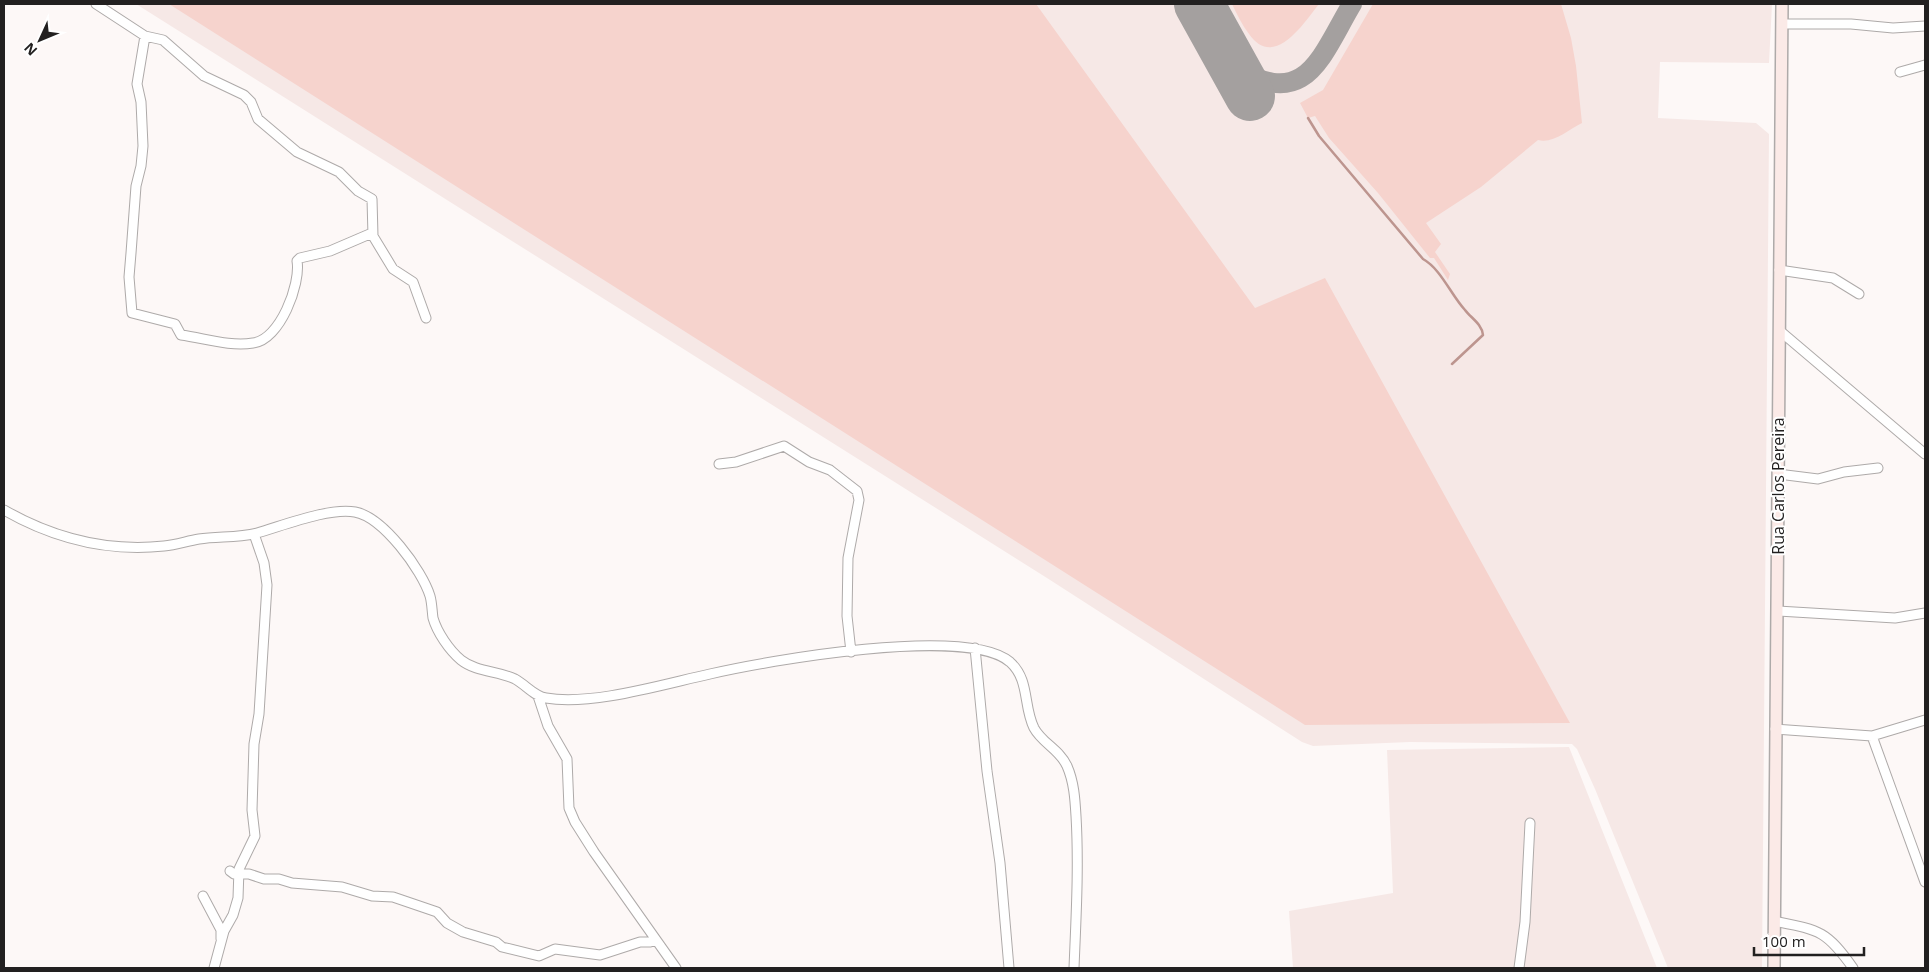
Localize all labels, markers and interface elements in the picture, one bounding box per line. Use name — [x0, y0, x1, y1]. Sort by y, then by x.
north arrow — [15, 15, 65, 65]
text: N — [19, 39, 41, 60]
street label: Rua Carlos Pereira — [1767, 417, 1789, 555]
scale bar — [1754, 924, 1864, 956]
text: 100 m — [1762, 931, 1806, 951]

